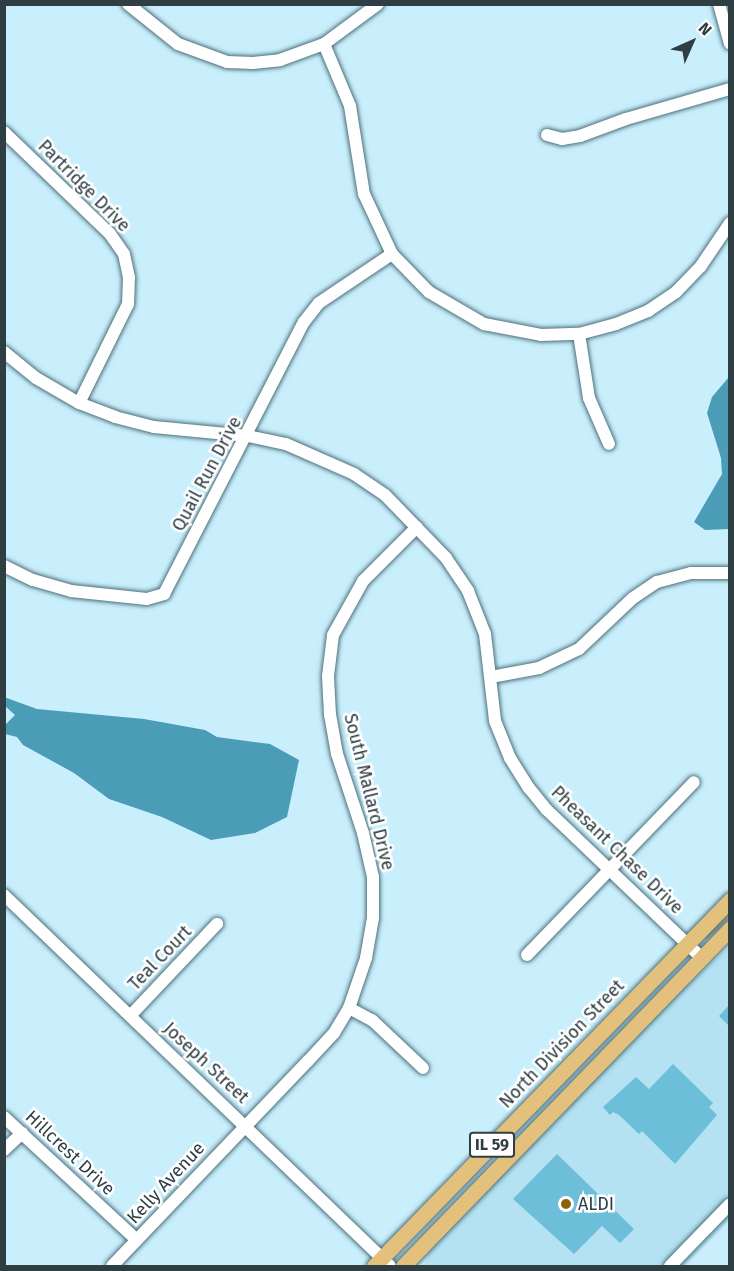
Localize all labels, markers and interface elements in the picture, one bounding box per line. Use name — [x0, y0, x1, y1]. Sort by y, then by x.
north arrow — [662, 12, 722, 72]
text: N — [695, 18, 716, 39]
street label: Partridge Drive — [33, 135, 135, 237]
street label: Quail Run Drive — [168, 413, 246, 535]
street label: South Mallard Drive — [339, 711, 399, 873]
street label: Pheasant Chase Drive — [547, 781, 687, 919]
street label: Teal Court — [124, 921, 196, 995]
street label: North Division Street — [495, 975, 629, 1113]
street label: Joseph Street — [159, 1018, 253, 1108]
street label: Hillcrest Drive — [21, 1106, 119, 1200]
road number: IL 59 — [468, 1132, 516, 1158]
street label: Kelly Avenue — [123, 1138, 209, 1228]
place label: ALDI — [578, 1193, 614, 1215]
marker: ALDI — [559, 1197, 573, 1211]

